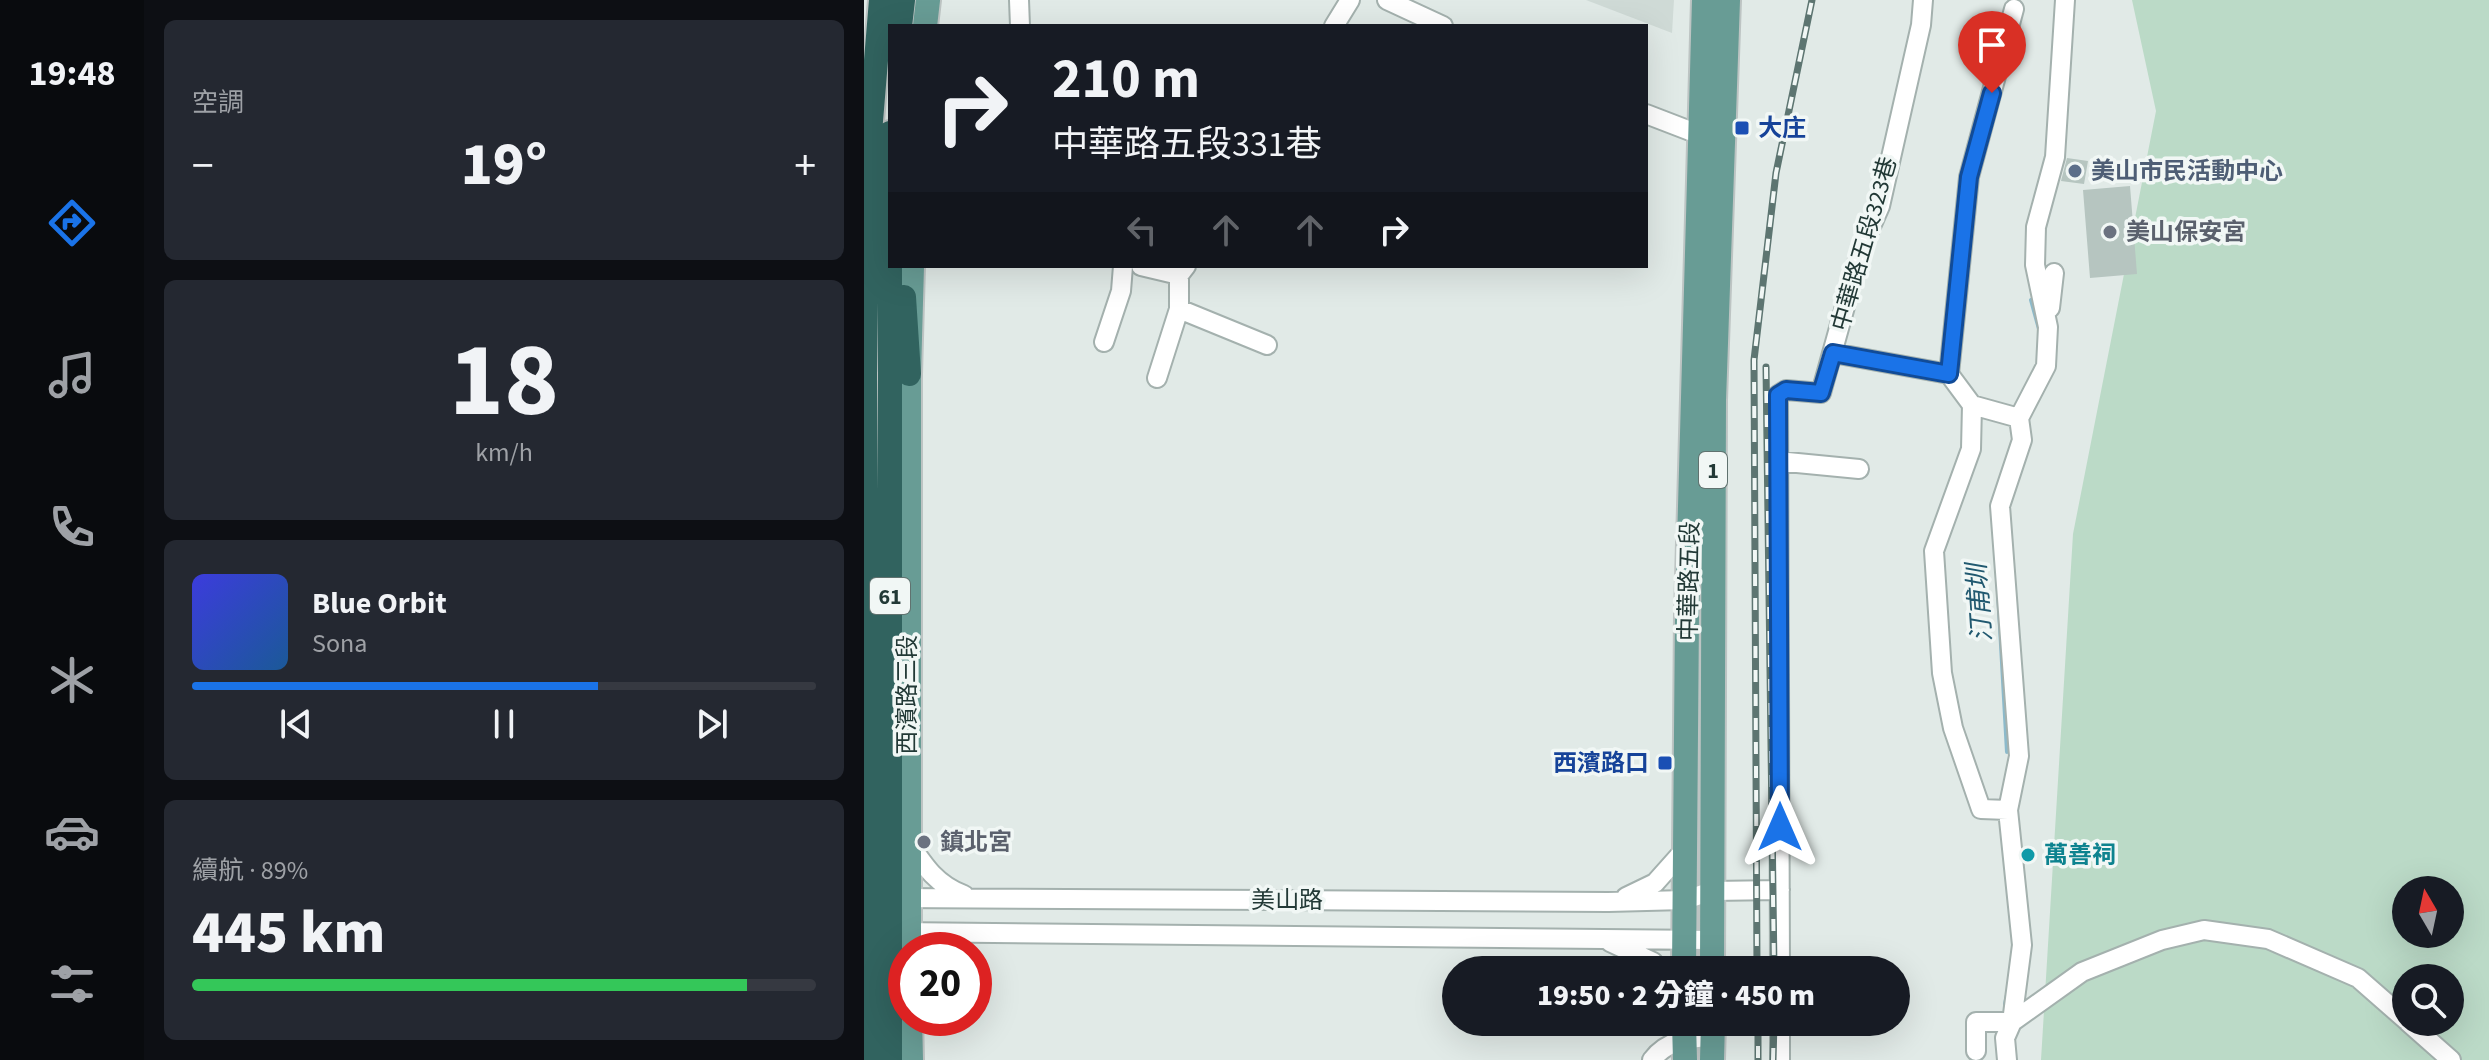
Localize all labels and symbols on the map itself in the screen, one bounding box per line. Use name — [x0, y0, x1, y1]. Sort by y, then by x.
pin — [1958, 11, 2026, 93]
place label: 大庄 — [1758, 111, 1806, 146]
marker: 大庄 — [1733, 119, 1751, 137]
street label: 中華路五段323巷 — [1823, 153, 1906, 335]
place label: 美山市民活動中心 — [2091, 154, 2283, 189]
marker: 美山市民活動中心 — [2066, 162, 2084, 180]
place label: 美山保安宮 — [2126, 215, 2246, 250]
marker: 美山保安宮 — [2101, 223, 2119, 241]
road number: 1 — [1699, 452, 1727, 488]
street label: 中華路五段 — [1671, 521, 1708, 641]
water label: 汀甫圳 — [1958, 559, 2001, 643]
road number: 61 — [870, 578, 910, 614]
street label: 西濱路三段 — [890, 635, 925, 755]
place label: 西濱路口 — [1553, 746, 1649, 781]
marker: 西濱路口 — [1656, 754, 1674, 772]
position arrow — [1738, 785, 1822, 869]
place label: 鎮北宮 — [940, 825, 1012, 860]
marker: 鎮北宮 — [915, 833, 933, 851]
place label: 萬善祠 — [2044, 838, 2116, 873]
marker: 萬善祠 — [2019, 846, 2037, 864]
north arrow — [2392, 876, 2464, 948]
street label: 美山路 — [1251, 883, 1323, 918]
speed limit sign: 20 — [888, 932, 992, 1036]

